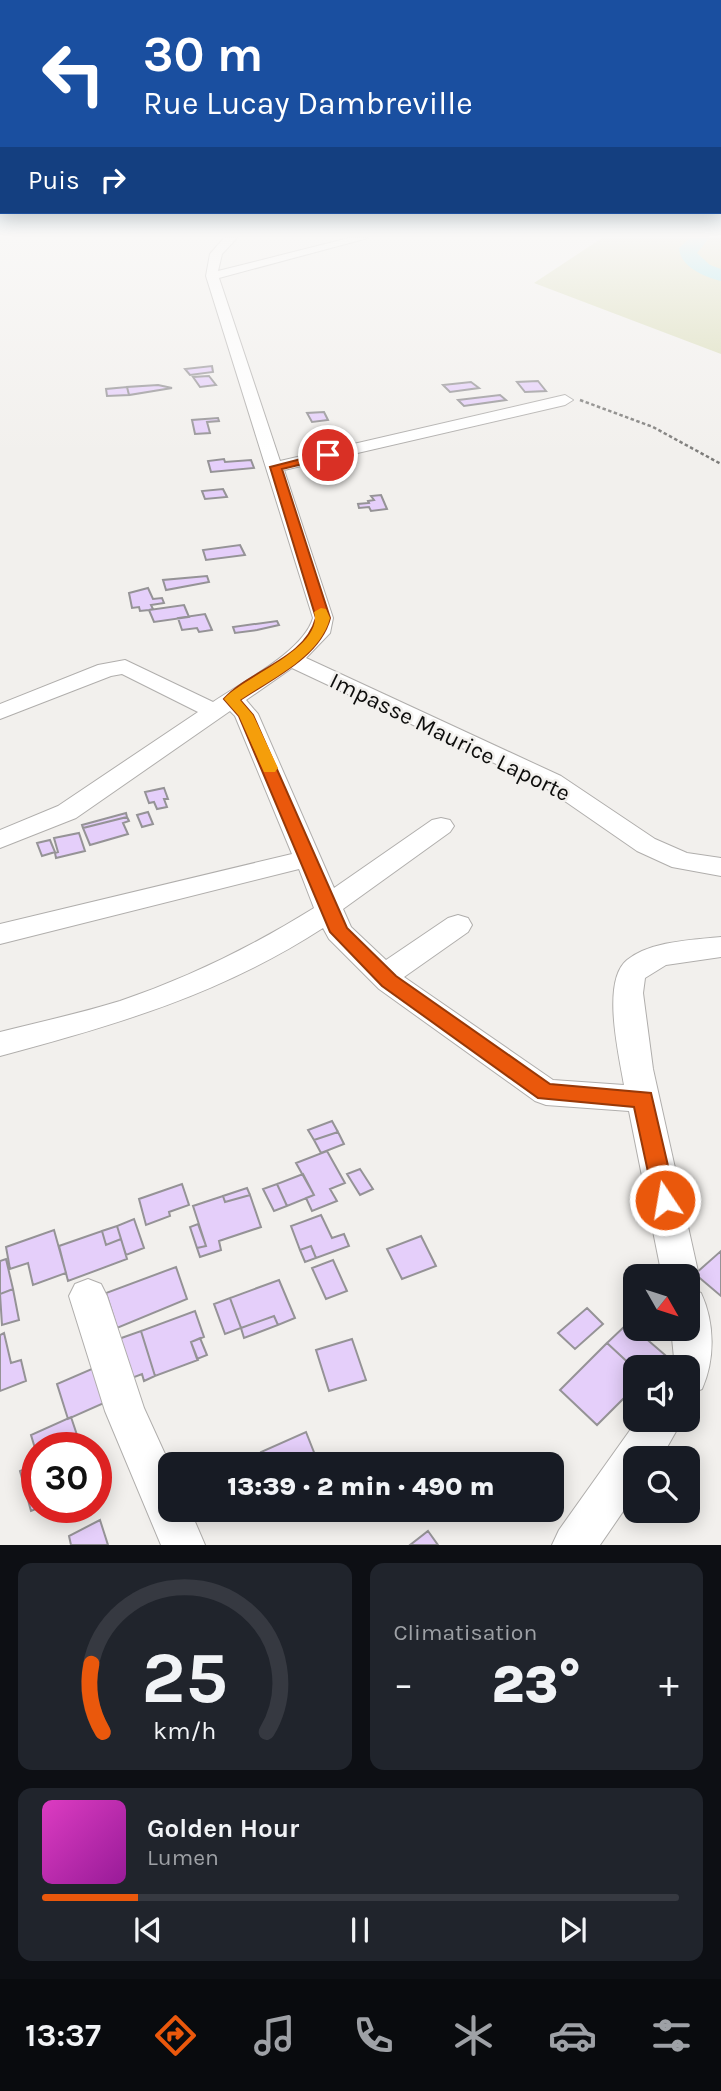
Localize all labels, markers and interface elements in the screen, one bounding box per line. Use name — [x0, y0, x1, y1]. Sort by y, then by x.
text: 30 m — [143, 26, 263, 83]
icon: left — [28, 28, 119, 119]
text: Rue Lucay Dambreville — [143, 85, 473, 122]
icon: right — [94, 161, 132, 199]
text: Puis — [28, 165, 80, 196]
pin — [298, 425, 358, 485]
icon: arrive — [309, 436, 347, 474]
street label: Impasse Maurice Laporte — [325, 667, 575, 807]
position arrow — [628, 1163, 702, 1237]
north arrow — [623, 1264, 700, 1340]
map controls — [623, 1264, 700, 1523]
button: sound — [623, 1355, 700, 1432]
speed limit sign: 30 — [21, 1432, 112, 1523]
button: search — [623, 1446, 700, 1523]
text: 13:39 · 2 min · 490 m — [227, 1471, 495, 1502]
text: Climatisation — [394, 1619, 537, 1646]
text: 25 — [142, 1636, 228, 1721]
text: 23° — [491, 1654, 581, 1715]
text: − — [394, 1662, 413, 1707]
text: + — [659, 1662, 679, 1707]
text: km/h — [153, 1716, 216, 1745]
text: Golden Hour — [147, 1813, 299, 1844]
text: Lumen — [147, 1844, 219, 1871]
icon: previous — [129, 1911, 167, 1949]
icon: pause — [341, 1911, 379, 1949]
icon: next — [554, 1911, 592, 1949]
icon: directions — [151, 2011, 200, 2060]
icon: music — [250, 2011, 299, 2060]
icon: phone — [349, 2011, 398, 2060]
icon: climate — [449, 2011, 498, 2060]
icon: car — [548, 2011, 597, 2060]
icon: filters — [647, 2011, 696, 2060]
text: 13:37 — [25, 2017, 101, 2054]

